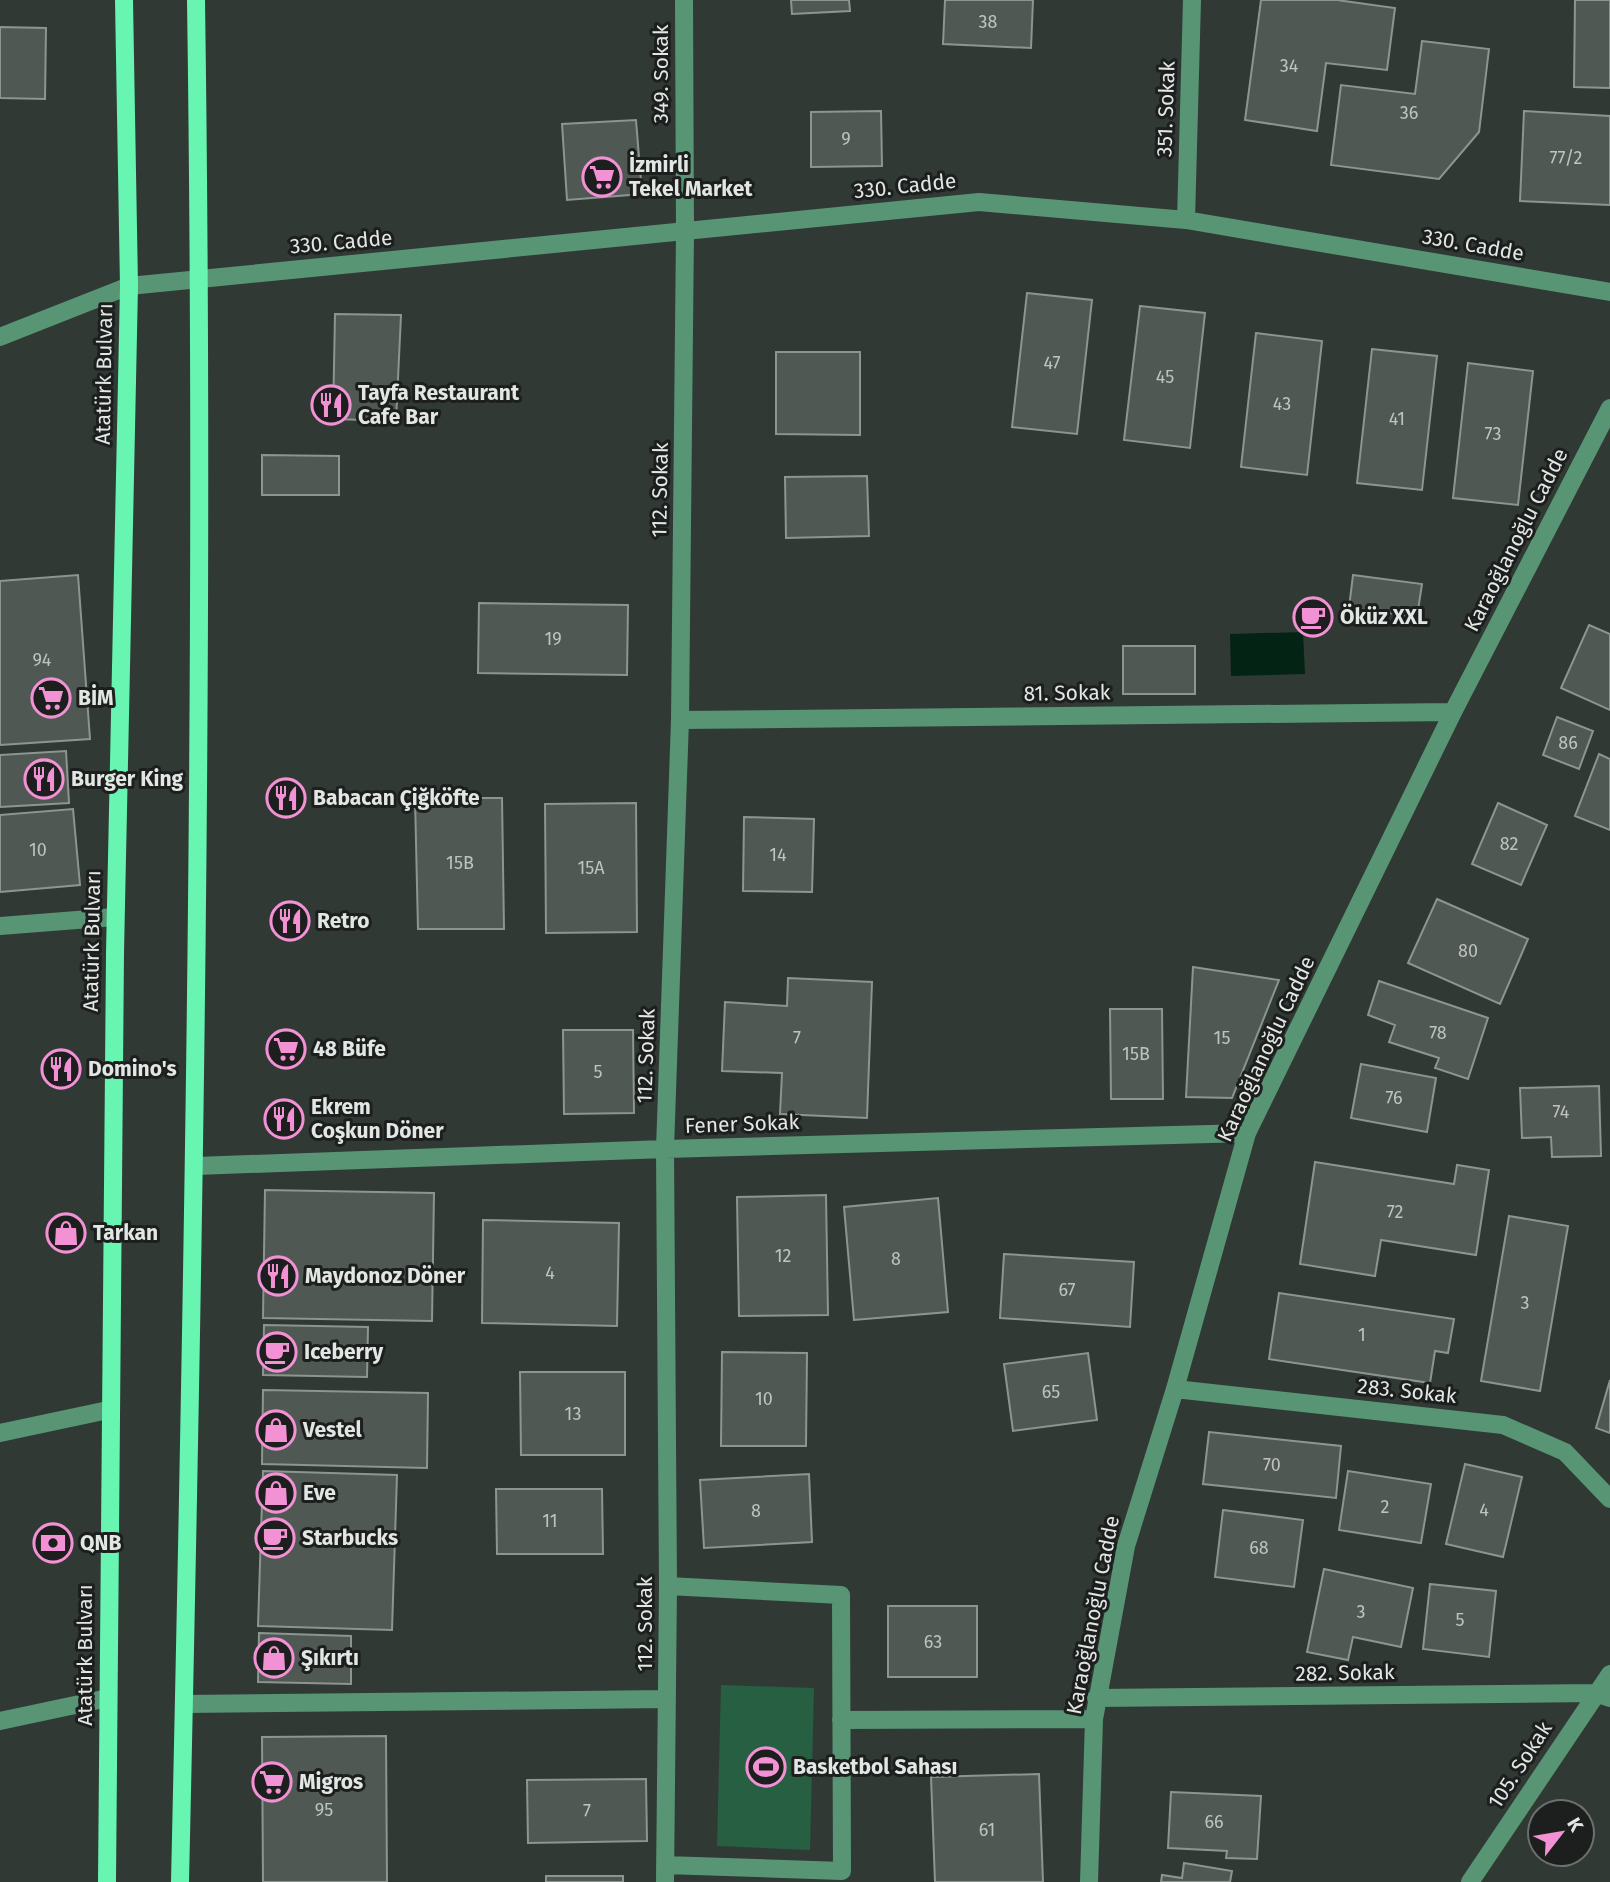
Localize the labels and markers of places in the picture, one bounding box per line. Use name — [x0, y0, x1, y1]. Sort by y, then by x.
place label: İzmirli Tekel Market — [629, 151, 753, 202]
supermarket icon: İzmirli Tekel Market — [581, 156, 623, 198]
place label: Tayfa Restaurant Cafe Bar — [358, 380, 520, 430]
restaurant icon: Tayfa Restaurant Cafe Bar — [310, 384, 352, 426]
cafe icon: Öküz XXL — [1292, 596, 1334, 638]
place label: Öküz XXL — [1340, 603, 1428, 630]
supermarket icon: BİM — [30, 677, 72, 719]
place label: BİM — [78, 684, 114, 711]
restaurant icon: Burger King — [23, 758, 65, 800]
place label: Burger King — [71, 766, 184, 792]
restaurant icon: Babacan Çiğköfte — [265, 777, 307, 819]
place label: Babacan Çiğköfte — [313, 785, 480, 811]
restaurant icon: Retro — [269, 900, 311, 942]
place label: Retro — [317, 908, 369, 934]
supermarket icon: 48 Büfe — [265, 1028, 307, 1070]
place label: 48 Büfe — [313, 1036, 386, 1062]
restaurant icon: Domino's — [40, 1048, 82, 1090]
place label: Domino's — [88, 1056, 177, 1082]
place label: Ekrem Coşkun Döner — [311, 1094, 444, 1144]
restaurant icon: Ekrem Coşkun Döner — [263, 1098, 305, 1140]
shop icon: Tarkan — [45, 1212, 87, 1254]
place label: Tarkan — [93, 1220, 158, 1246]
restaurant icon: Maydonoz Döner — [257, 1255, 299, 1297]
place label: Maydonoz Döner — [305, 1263, 466, 1289]
cafe icon: Iceberry — [256, 1331, 298, 1373]
place label: Iceberry — [304, 1339, 383, 1365]
shop icon: Vestel — [255, 1409, 297, 1451]
place label: Vestel — [302, 1417, 362, 1443]
shop icon: Eve — [255, 1472, 297, 1514]
place label: Eve — [303, 1480, 336, 1506]
cafe icon: Starbucks — [254, 1517, 296, 1559]
bank icon: QNB — [32, 1522, 74, 1564]
place label: Starbucks — [302, 1525, 398, 1551]
place label: QNB — [80, 1530, 121, 1556]
shop icon: Şıkırtı — [253, 1637, 295, 1679]
place label: Şıkırtı — [301, 1645, 359, 1671]
sports icon: Basketbol Sahası — [745, 1746, 787, 1788]
place label: Basketbol Sahası — [793, 1754, 957, 1780]
supermarket icon: Migros — [251, 1761, 293, 1803]
place label: Migros — [299, 1769, 363, 1795]

